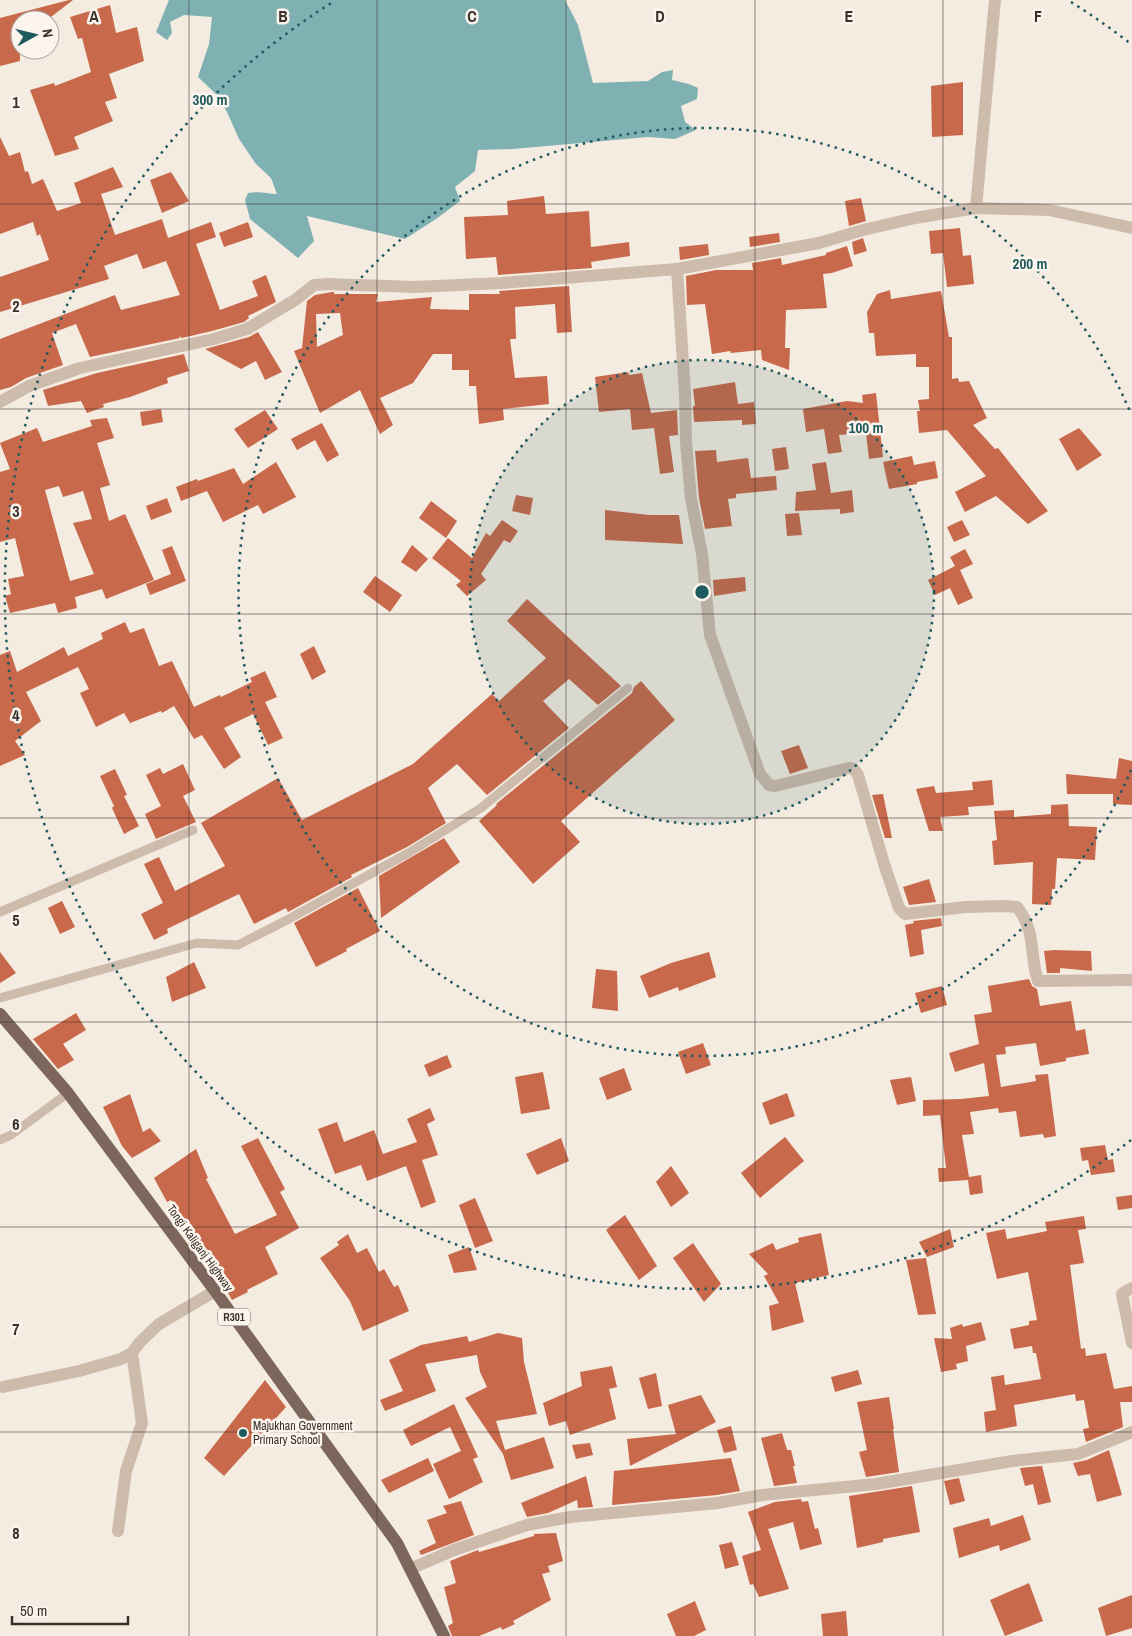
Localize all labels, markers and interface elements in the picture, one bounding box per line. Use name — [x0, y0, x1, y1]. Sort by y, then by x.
text: A — [89, 5, 99, 27]
text: B — [278, 5, 288, 27]
text: C — [467, 5, 477, 27]
text: D — [655, 5, 665, 27]
text: E — [845, 5, 854, 27]
text: F — [1034, 5, 1042, 27]
north arrow — [10, 10, 60, 60]
text: N — [38, 28, 57, 39]
text: 300 m — [193, 89, 227, 110]
text: 1 — [12, 91, 20, 113]
text: 200 m — [1013, 253, 1047, 274]
text: 2 — [12, 295, 20, 317]
text: 100 m — [849, 417, 883, 438]
text: 3 — [12, 500, 20, 522]
centre of rings — [693, 583, 711, 601]
text: 4 — [12, 704, 20, 726]
text: 5 — [12, 909, 20, 931]
text: 6 — [12, 1113, 20, 1135]
street label: Tongi Kaliganj Highway — [163, 1201, 237, 1295]
road number: R301 — [218, 1308, 250, 1325]
text: 7 — [12, 1318, 20, 1340]
place label: Majukhan Government Primary School — [253, 1418, 353, 1448]
marker: Majukhan Government Primary School — [237, 1427, 249, 1439]
text: 8 — [12, 1522, 20, 1544]
scale bar — [12, 1594, 129, 1626]
text: 50 m — [20, 1600, 47, 1621]

